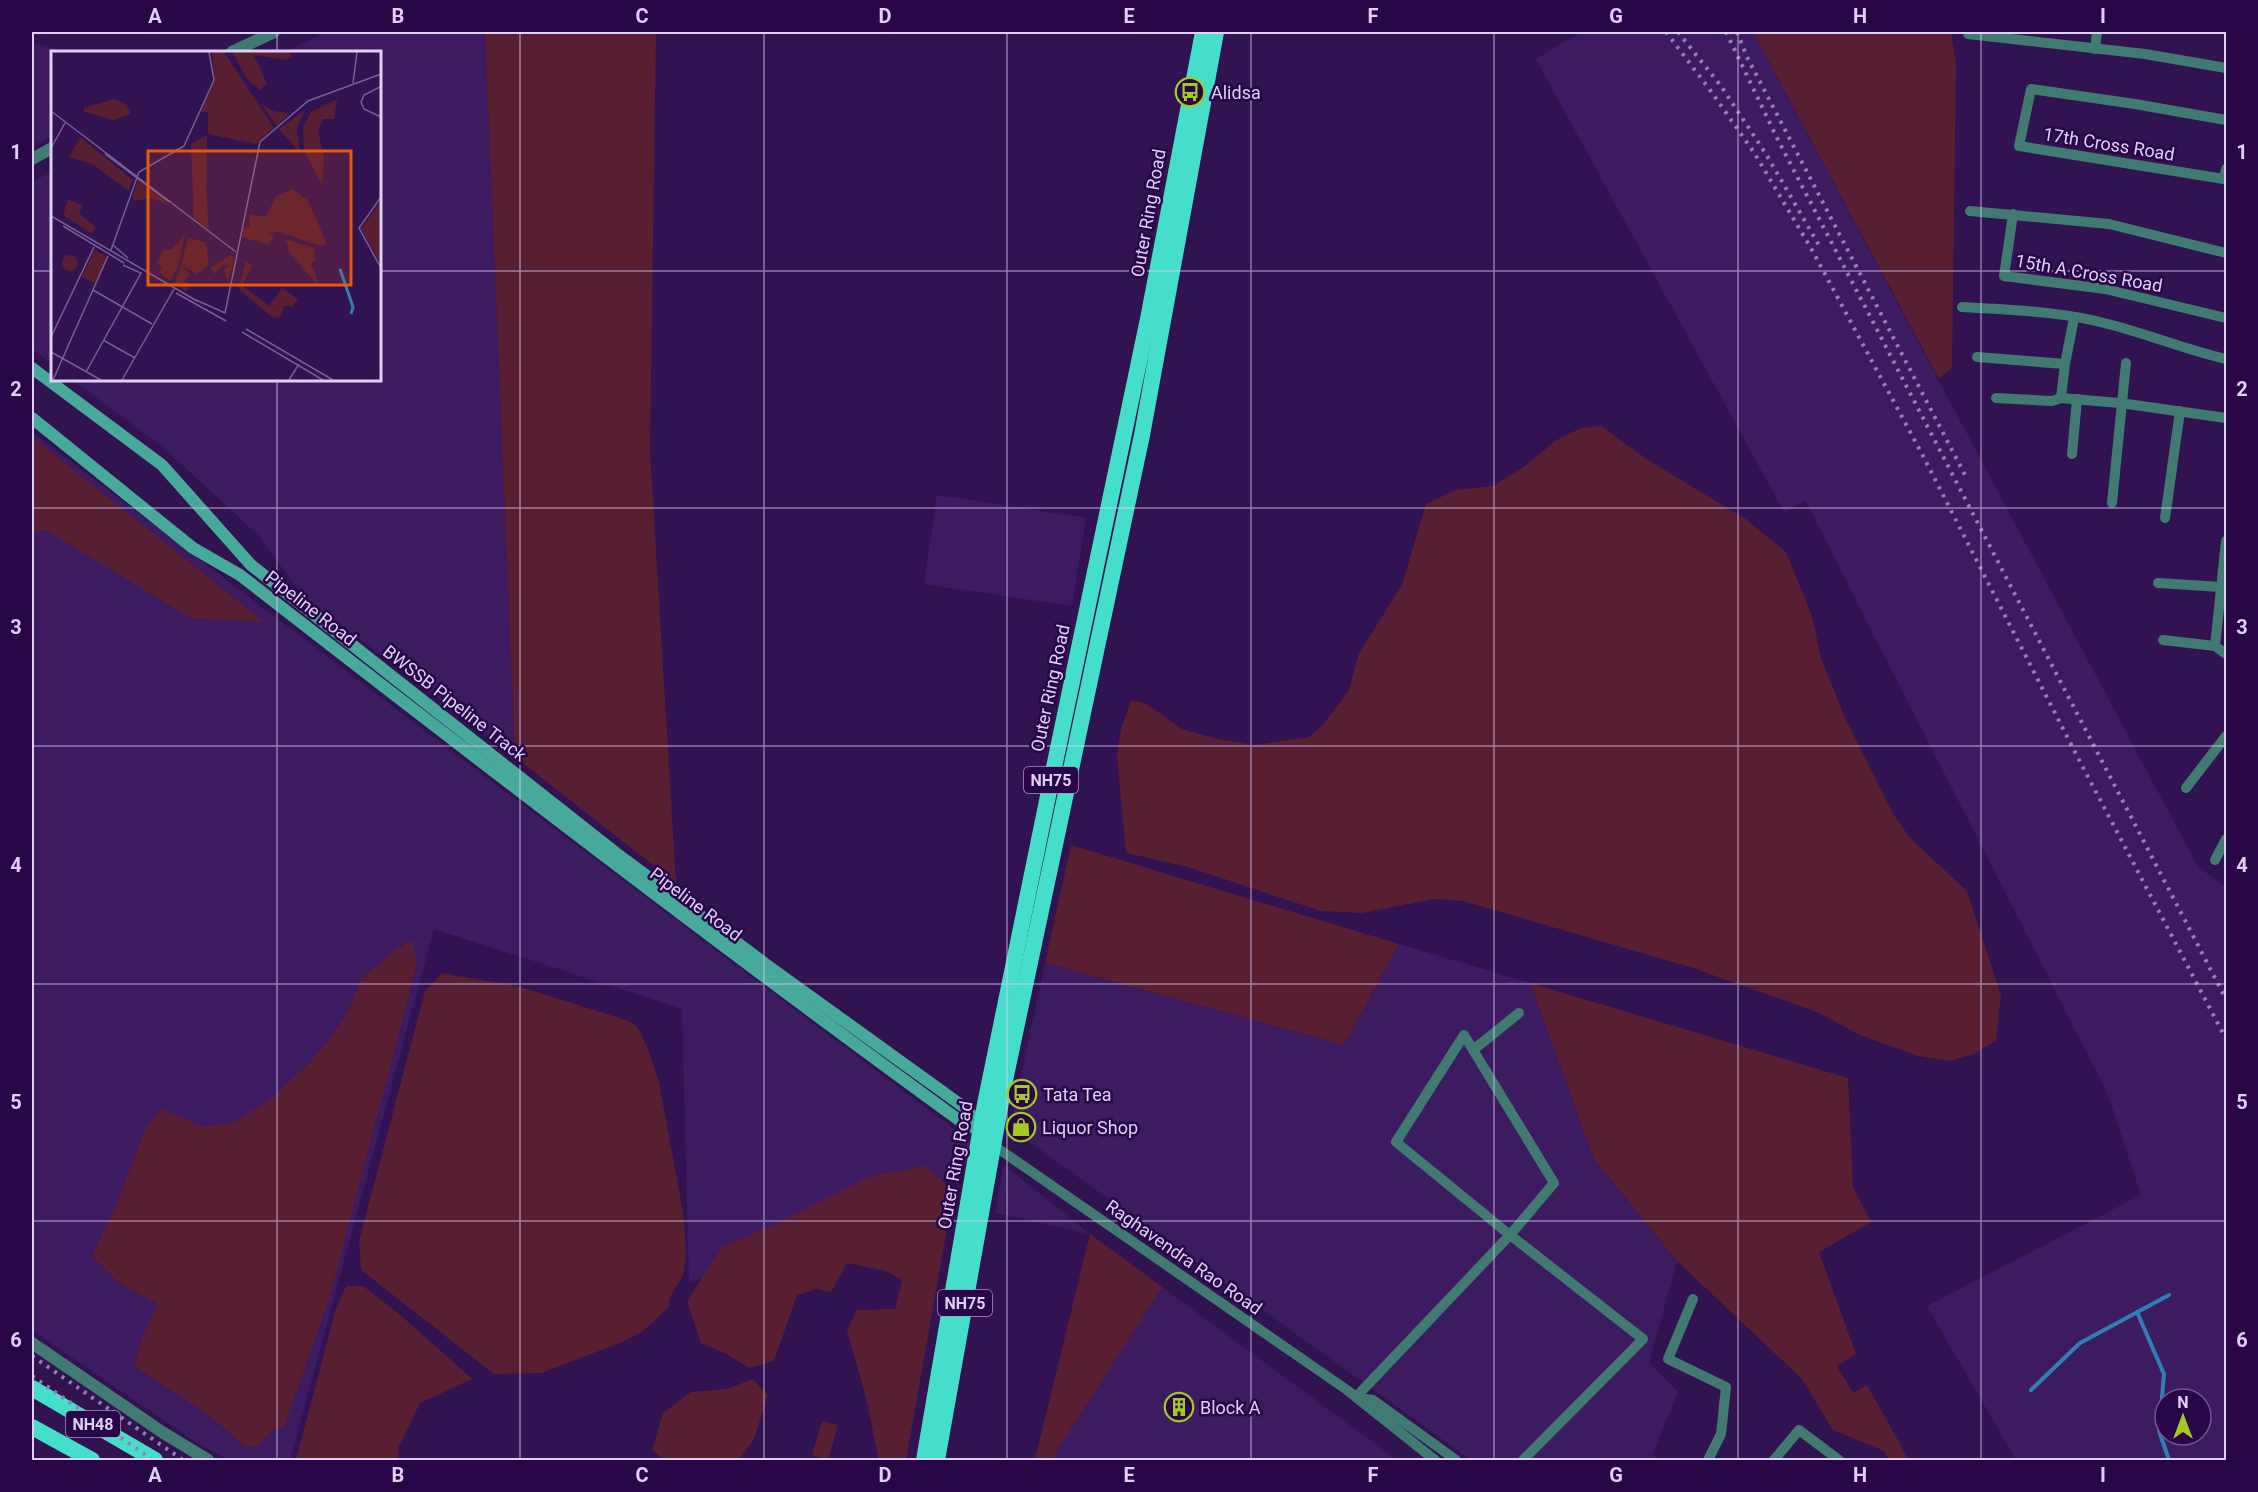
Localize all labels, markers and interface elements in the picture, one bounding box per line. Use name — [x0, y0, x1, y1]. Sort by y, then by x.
text: A — [148, 4, 162, 28]
text: B — [392, 4, 404, 28]
text: C — [635, 4, 649, 28]
text: D — [879, 4, 892, 28]
text: E — [1123, 4, 1135, 28]
text: F — [1368, 4, 1379, 28]
text: G — [1609, 4, 1623, 28]
text: H — [1853, 4, 1867, 28]
text: I — [2100, 4, 2106, 28]
inset map — [51, 51, 381, 381]
bus stop icon: Alidsa — [1174, 76, 1206, 108]
place label: Alidsa — [1211, 82, 1261, 103]
street label: 17th Cross Road — [2042, 123, 2176, 165]
text: 1 — [10, 140, 22, 164]
text: 1 — [2236, 140, 2248, 164]
street label: Outer Ring Road — [1126, 147, 1170, 279]
street label: 15th A Cross Road — [2014, 250, 2164, 296]
text: 2 — [10, 377, 22, 401]
text: 2 — [2236, 377, 2248, 401]
street label: Pipeline Road — [261, 566, 361, 650]
text: 3 — [10, 615, 22, 639]
text: 3 — [2236, 615, 2248, 639]
street label: Outer Ring Road — [1026, 622, 1074, 754]
street label: BWSSB Pipeline Track — [379, 640, 532, 766]
road number: NH75 — [1024, 767, 1078, 793]
text: 4 — [10, 853, 22, 877]
text: 4 — [2236, 853, 2248, 877]
street label: Pipeline Road — [646, 863, 746, 945]
bus stop icon: Tata Tea — [1006, 1078, 1038, 1110]
place label: Tata Tea — [1043, 1084, 1112, 1105]
text: 5 — [10, 1090, 22, 1114]
text: 5 — [2236, 1090, 2248, 1114]
street label: Outer Ring Road — [933, 1099, 977, 1231]
shop icon: Liquor Shop — [1005, 1111, 1037, 1143]
place label: Liquor Shop — [1042, 1117, 1138, 1138]
street label: Raghavendra Rao Road — [1102, 1195, 1266, 1319]
road number: NH75 — [938, 1290, 992, 1316]
text: 6 — [10, 1328, 22, 1352]
text: 6 — [2236, 1328, 2248, 1352]
north arrow — [2153, 1387, 2213, 1447]
building icon: Block A — [1163, 1391, 1195, 1423]
text: N — [2177, 1393, 2189, 1412]
place label: Block A — [1200, 1397, 1261, 1418]
road number: NH48 — [66, 1411, 120, 1437]
text: A — [148, 1463, 162, 1487]
text: B — [392, 1463, 404, 1487]
text: C — [635, 1463, 649, 1487]
text: D — [879, 1463, 892, 1487]
text: E — [1123, 1463, 1135, 1487]
text: F — [1368, 1463, 1379, 1487]
text: G — [1609, 1463, 1623, 1487]
text: H — [1853, 1463, 1867, 1487]
text: I — [2100, 1463, 2106, 1487]

